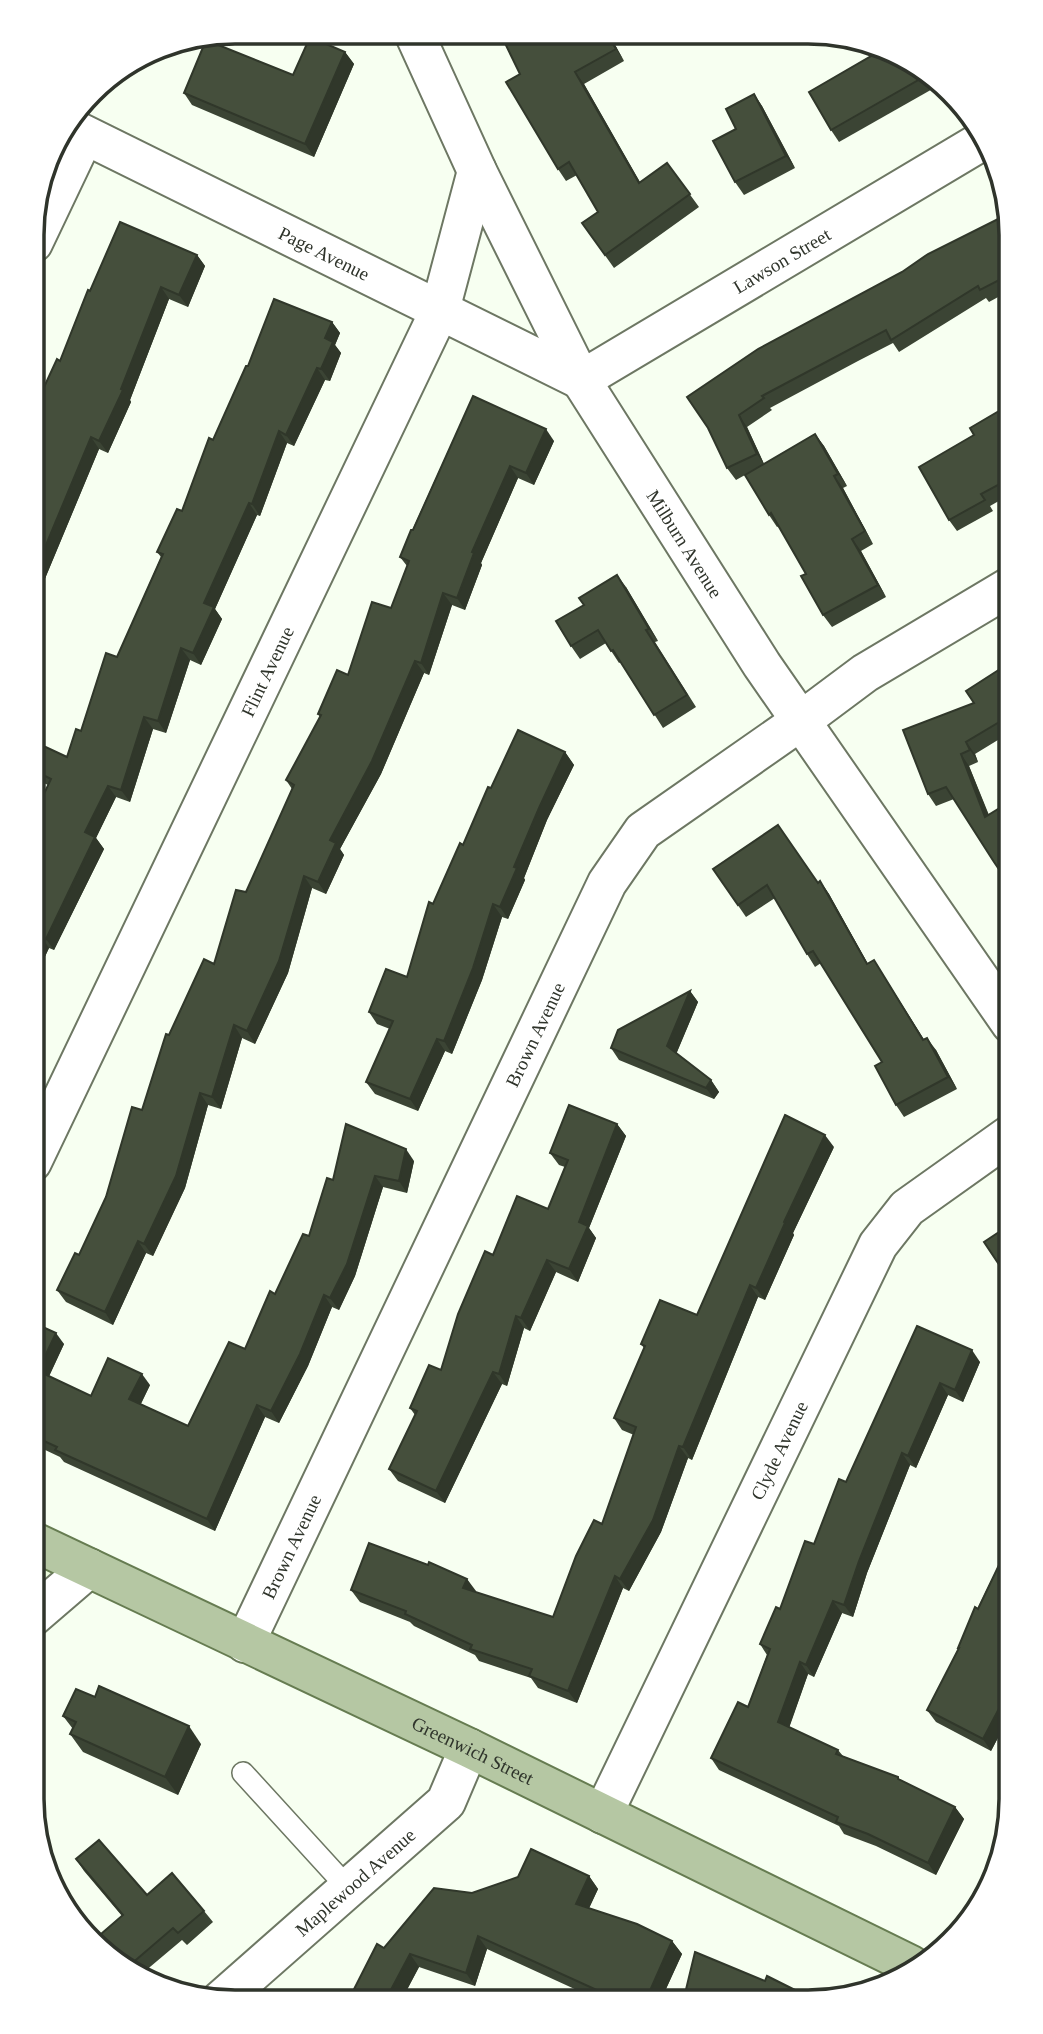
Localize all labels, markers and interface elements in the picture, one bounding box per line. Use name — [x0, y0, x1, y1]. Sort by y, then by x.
street label: Page Avenue — [275, 222, 373, 285]
street label: Lawson Street — [730, 223, 835, 298]
street label: Milburn Avenue — [642, 486, 727, 602]
street label: Flint Avenue — [237, 623, 298, 720]
street label: Brown Avenue — [501, 979, 569, 1090]
street label: Clyde Avenue — [747, 1398, 812, 1503]
street label: Brown Avenue — [258, 1491, 325, 1602]
street label: Greenwich Street — [408, 1713, 538, 1789]
street label: Maplewood Avenue — [291, 1824, 419, 1941]

